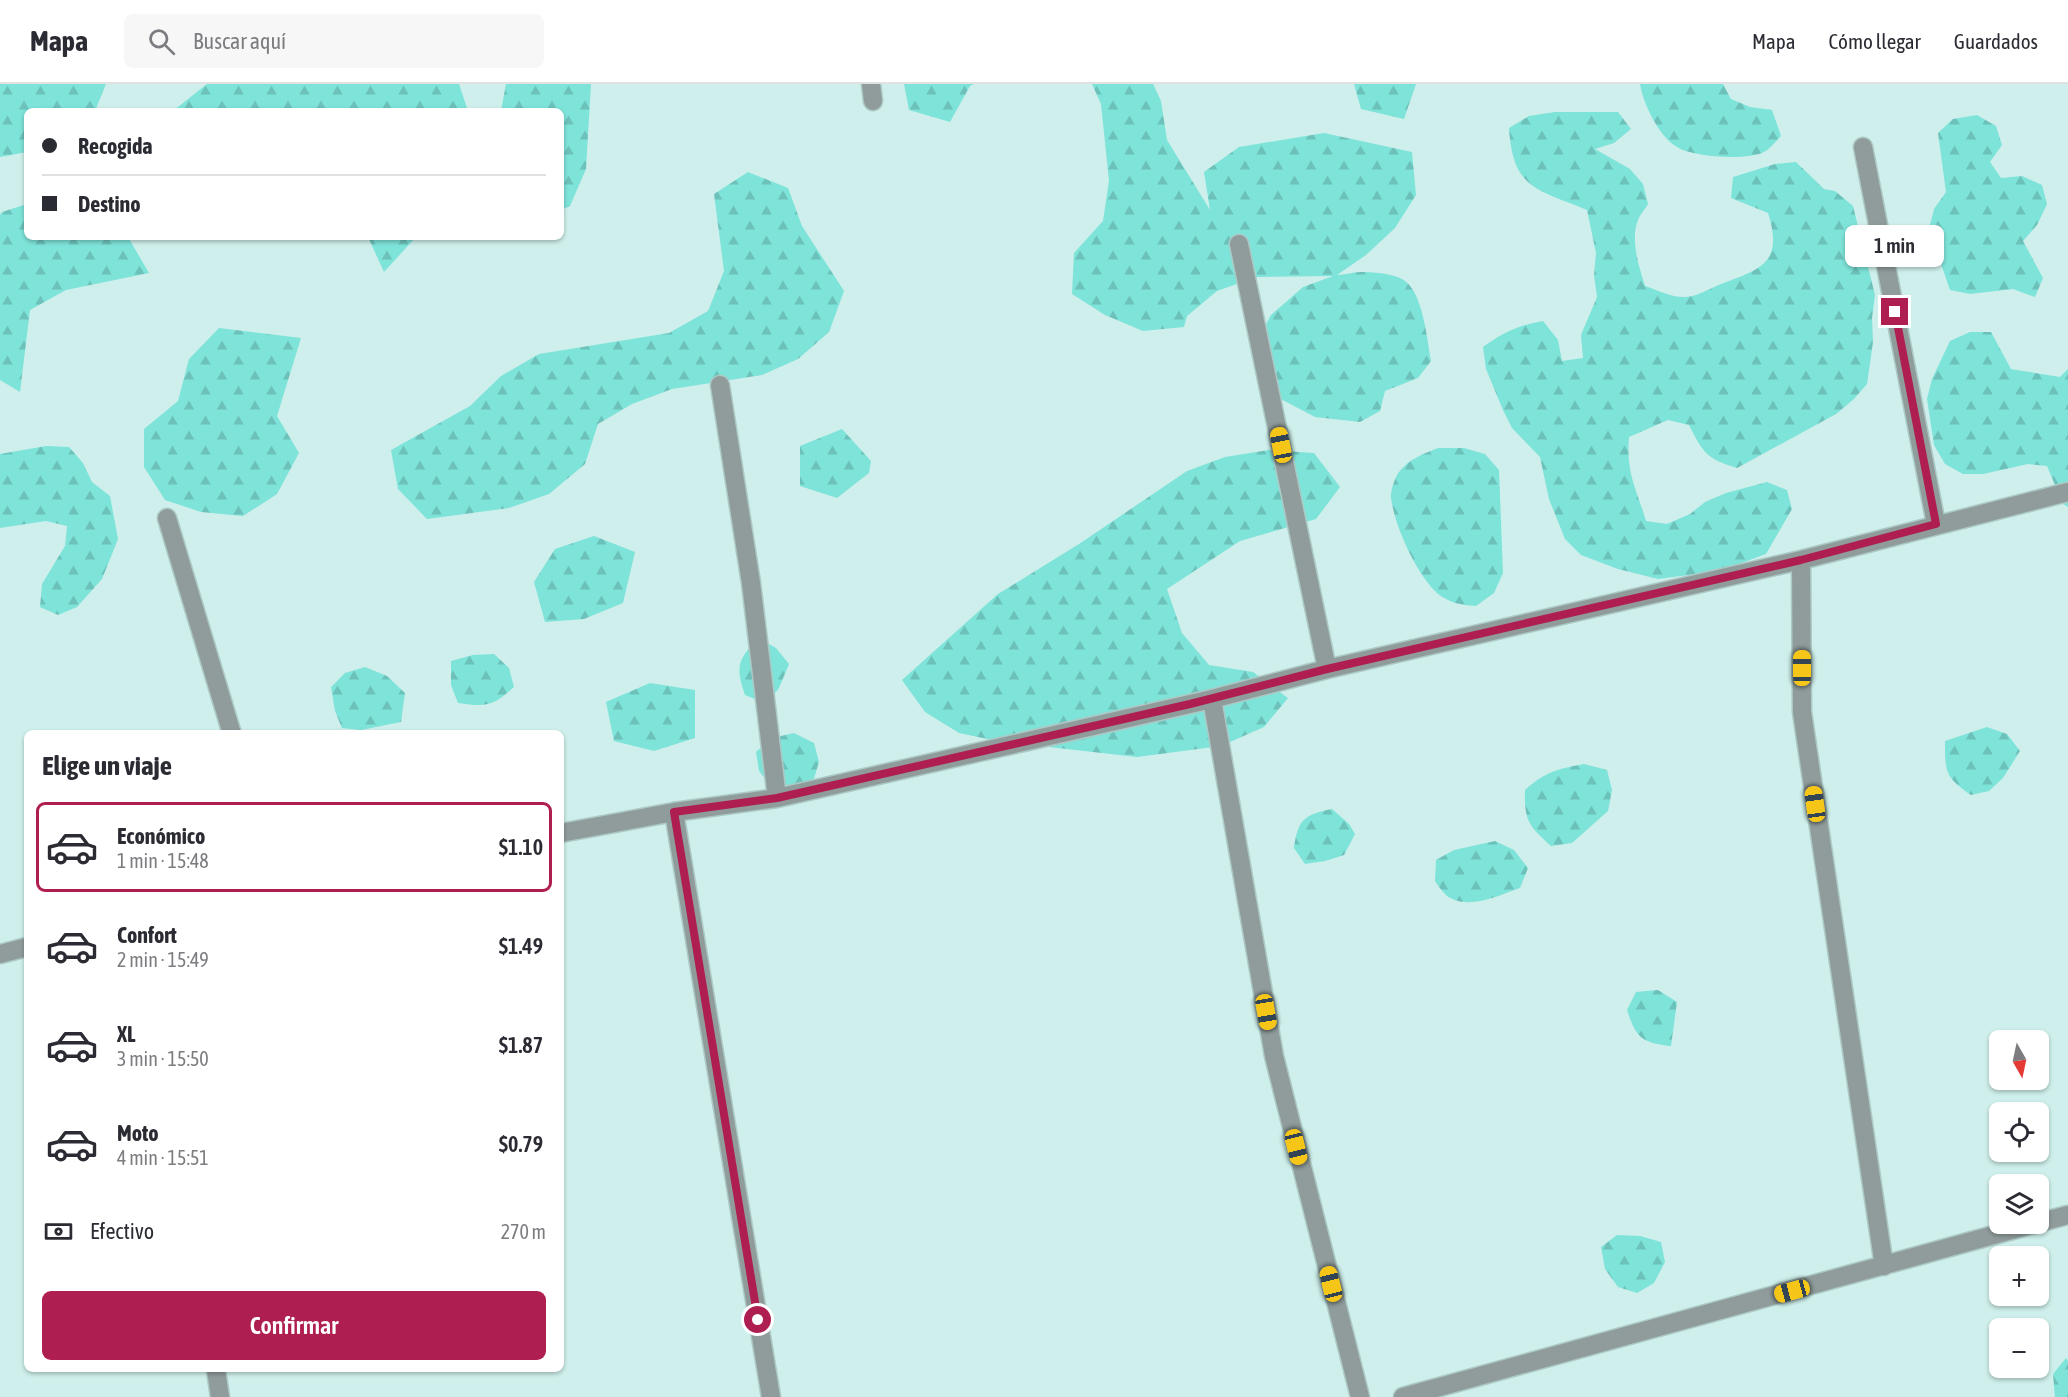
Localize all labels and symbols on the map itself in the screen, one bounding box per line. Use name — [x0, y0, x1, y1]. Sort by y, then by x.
callout: 1 min — [1846, 225, 1944, 267]
route end — [1881, 298, 1908, 325]
car — [1269, 426, 1293, 464]
car — [1793, 650, 1811, 686]
car — [1804, 785, 1826, 823]
car — [1254, 993, 1278, 1031]
north arrow — [1989, 1030, 2049, 1090]
car — [1283, 1127, 1309, 1167]
car — [1318, 1264, 1344, 1304]
car — [1772, 1278, 1812, 1304]
route start — [744, 1306, 771, 1333]

